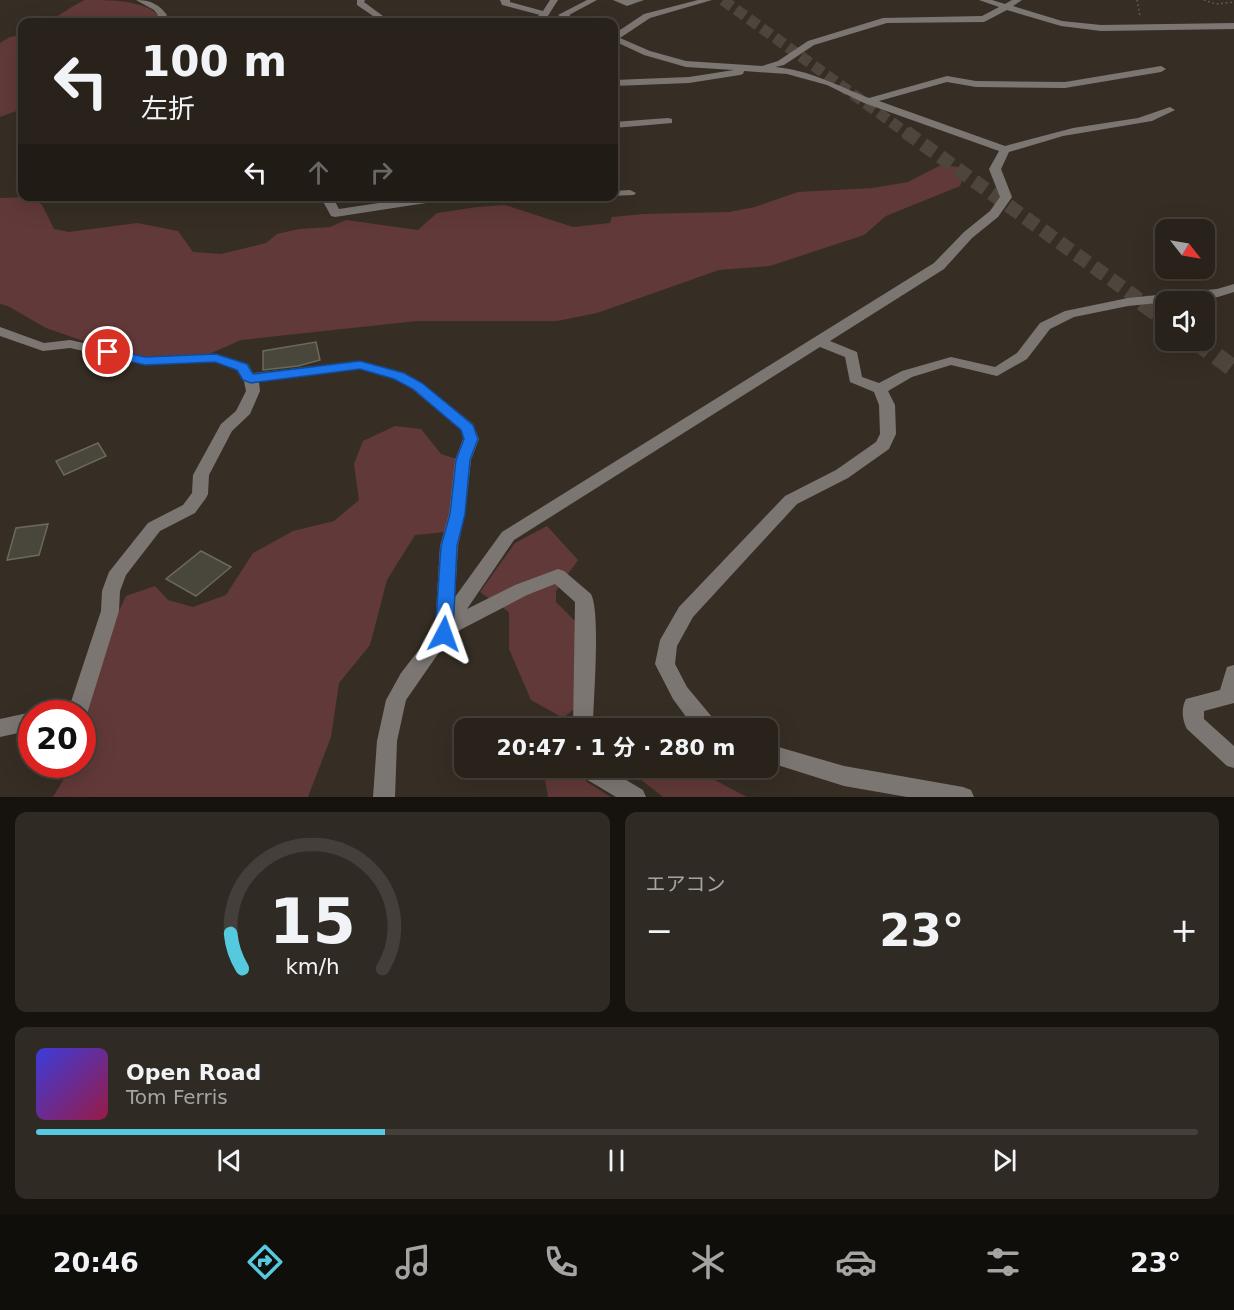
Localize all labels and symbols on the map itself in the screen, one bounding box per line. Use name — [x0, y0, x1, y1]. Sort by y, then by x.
north arrow — [1155, 219, 1215, 279]
pin — [82, 326, 133, 377]
position arrow — [412, 602, 476, 666]
speed limit sign: 20 — [18, 700, 96, 778]

